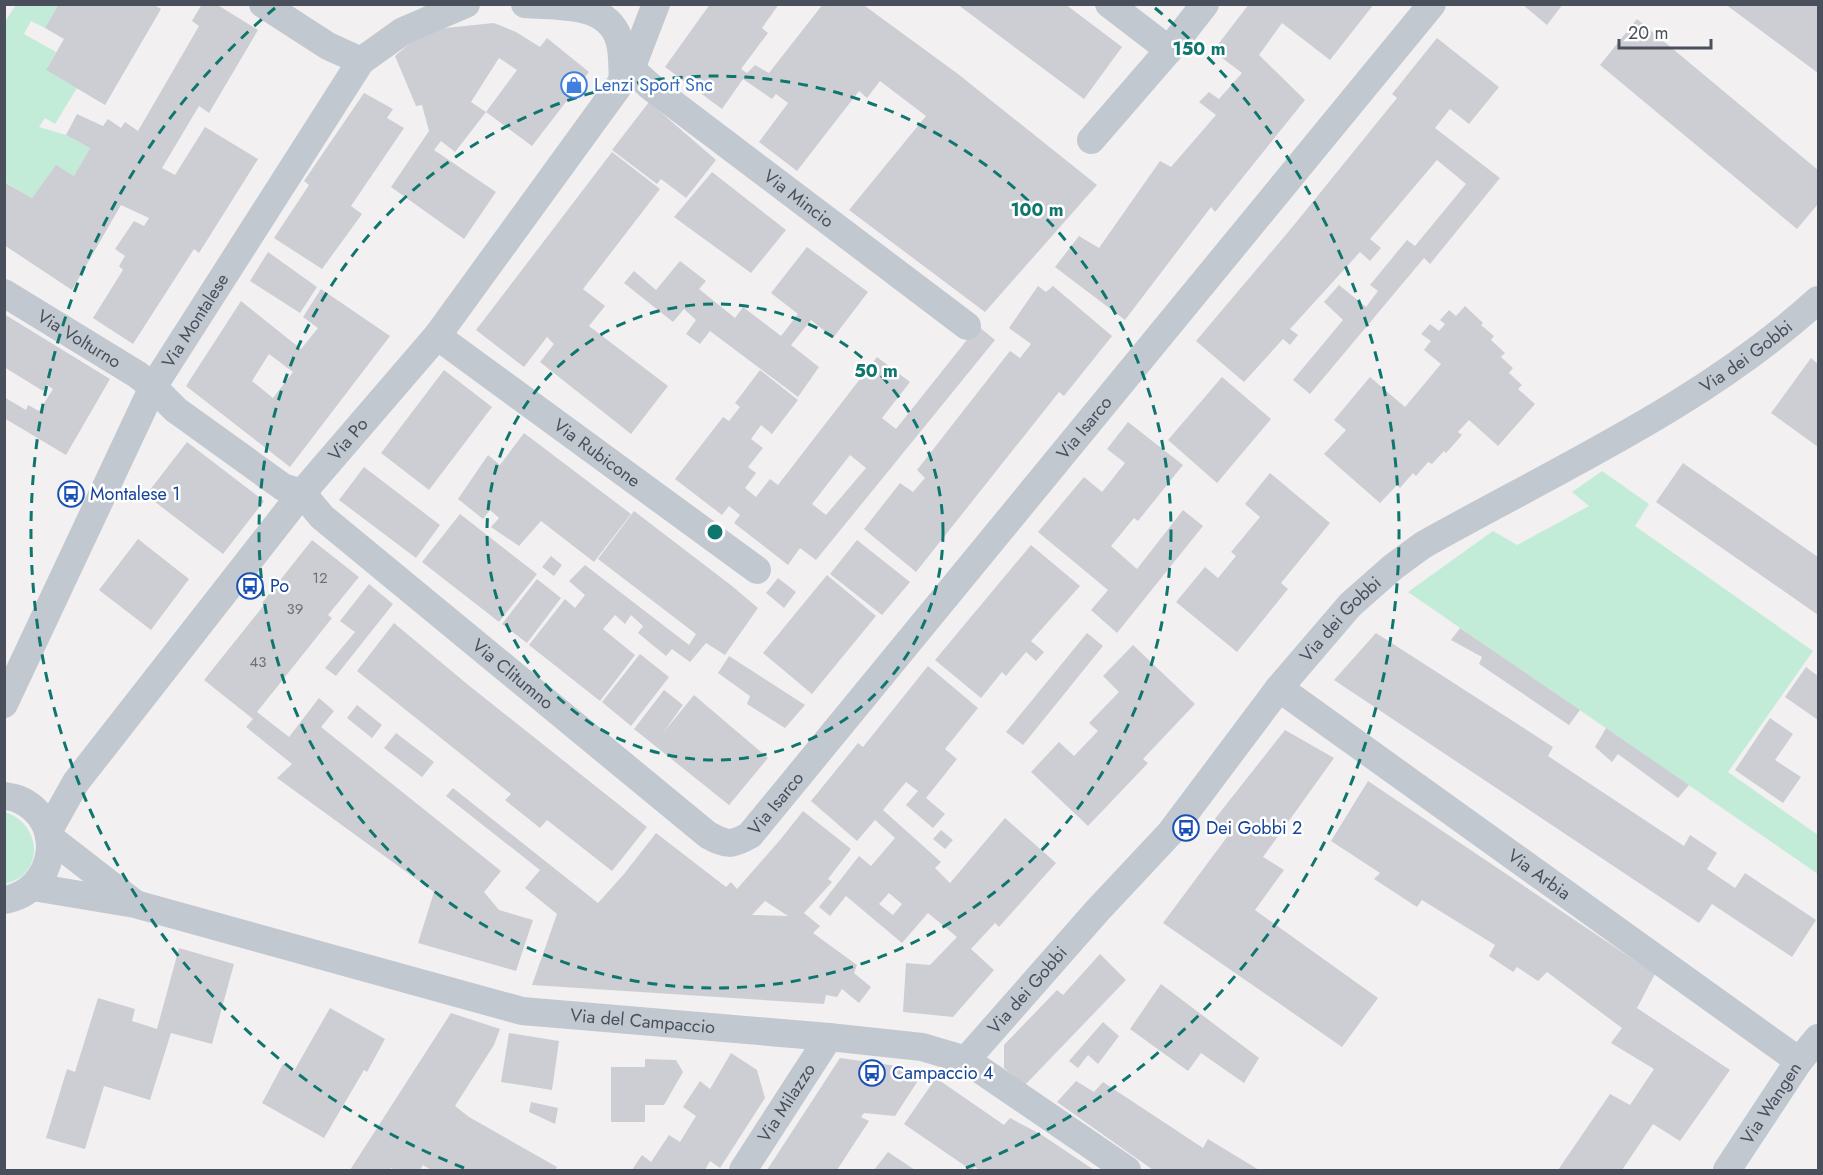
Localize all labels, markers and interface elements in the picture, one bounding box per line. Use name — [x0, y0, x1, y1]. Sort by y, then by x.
scale bar — [1619, 12, 1710, 50]
text: 20 m — [1628, 20, 1668, 46]
text: 150 m — [1173, 36, 1225, 62]
shop icon: Lenzi Sport Snc — [559, 70, 589, 100]
place label: Lenzi Sport Snc — [594, 72, 713, 98]
street label: Via Mincio — [758, 163, 840, 234]
text: 100 m — [1010, 197, 1064, 223]
street label: Via Montalese — [155, 268, 235, 373]
street label: Via Volturno — [32, 303, 126, 375]
street label: Via dei Gobbi — [1695, 314, 1798, 399]
text: 50 m — [854, 358, 898, 384]
street label: Via Isarco — [1050, 390, 1118, 465]
street label: Via Po — [322, 412, 374, 467]
street label: Via Rubicone — [548, 412, 646, 494]
bus stop icon: Montalese 1 — [56, 479, 86, 509]
place label: Montalese 1 — [90, 481, 180, 507]
centre of rings — [705, 522, 725, 542]
house number: 12 — [312, 567, 328, 589]
street label: Via dei Gobbi — [1294, 570, 1387, 668]
bus stop icon: Po — [235, 571, 265, 601]
place label: Po — [270, 573, 289, 599]
house number: 39 — [287, 598, 303, 620]
street label: Via Clitumno — [466, 633, 559, 716]
house number: 43 — [250, 651, 266, 673]
street label: Via Isarco — [742, 766, 810, 841]
bus stop icon: Dei Gobbi 2 — [1171, 813, 1201, 843]
place label: Dei Gobbi 2 — [1206, 815, 1302, 841]
street label: Via Arbia — [1502, 843, 1576, 906]
street label: Via dei Gobbi — [982, 941, 1073, 1040]
street label: Via del Campaccio — [569, 1002, 716, 1040]
street label: Via Wangen — [1734, 1057, 1808, 1150]
street label: Via Milazzo — [751, 1058, 822, 1147]
bus stop icon: Campaccio 4 — [857, 1058, 887, 1088]
place label: Campaccio 4 — [892, 1060, 994, 1086]

